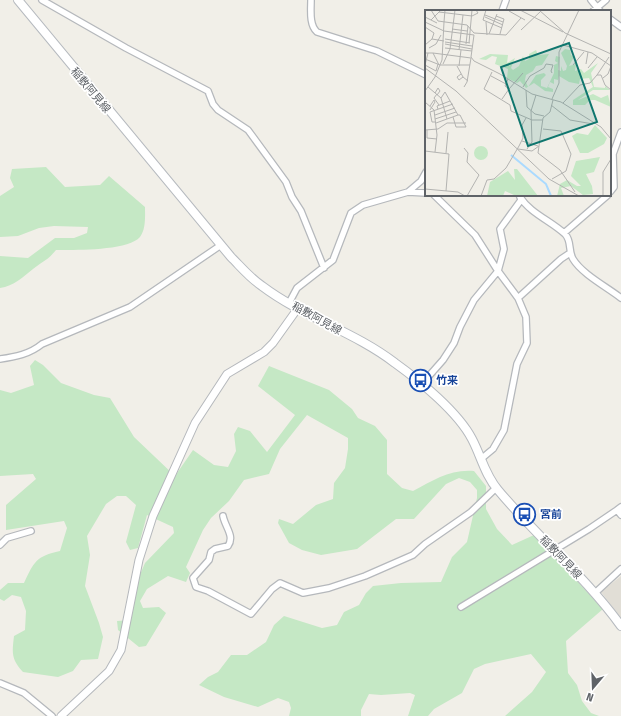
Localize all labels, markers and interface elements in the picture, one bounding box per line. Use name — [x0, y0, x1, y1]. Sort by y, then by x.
inset map — [425, 10, 611, 196]
street label: 稲敷阿見線 — [68, 65, 113, 116]
street label: 稲敷阿見線 — [290, 299, 344, 337]
bus stop icon: 竹来 — [407, 367, 433, 393]
place label: 竹来 — [436, 374, 458, 387]
bus stop icon: 宮前 — [511, 501, 537, 527]
place label: 宮前 — [540, 508, 562, 521]
street label: 稲敷阿見線 — [537, 533, 584, 582]
north arrow — [573, 668, 613, 708]
text: N — [585, 690, 595, 704]

